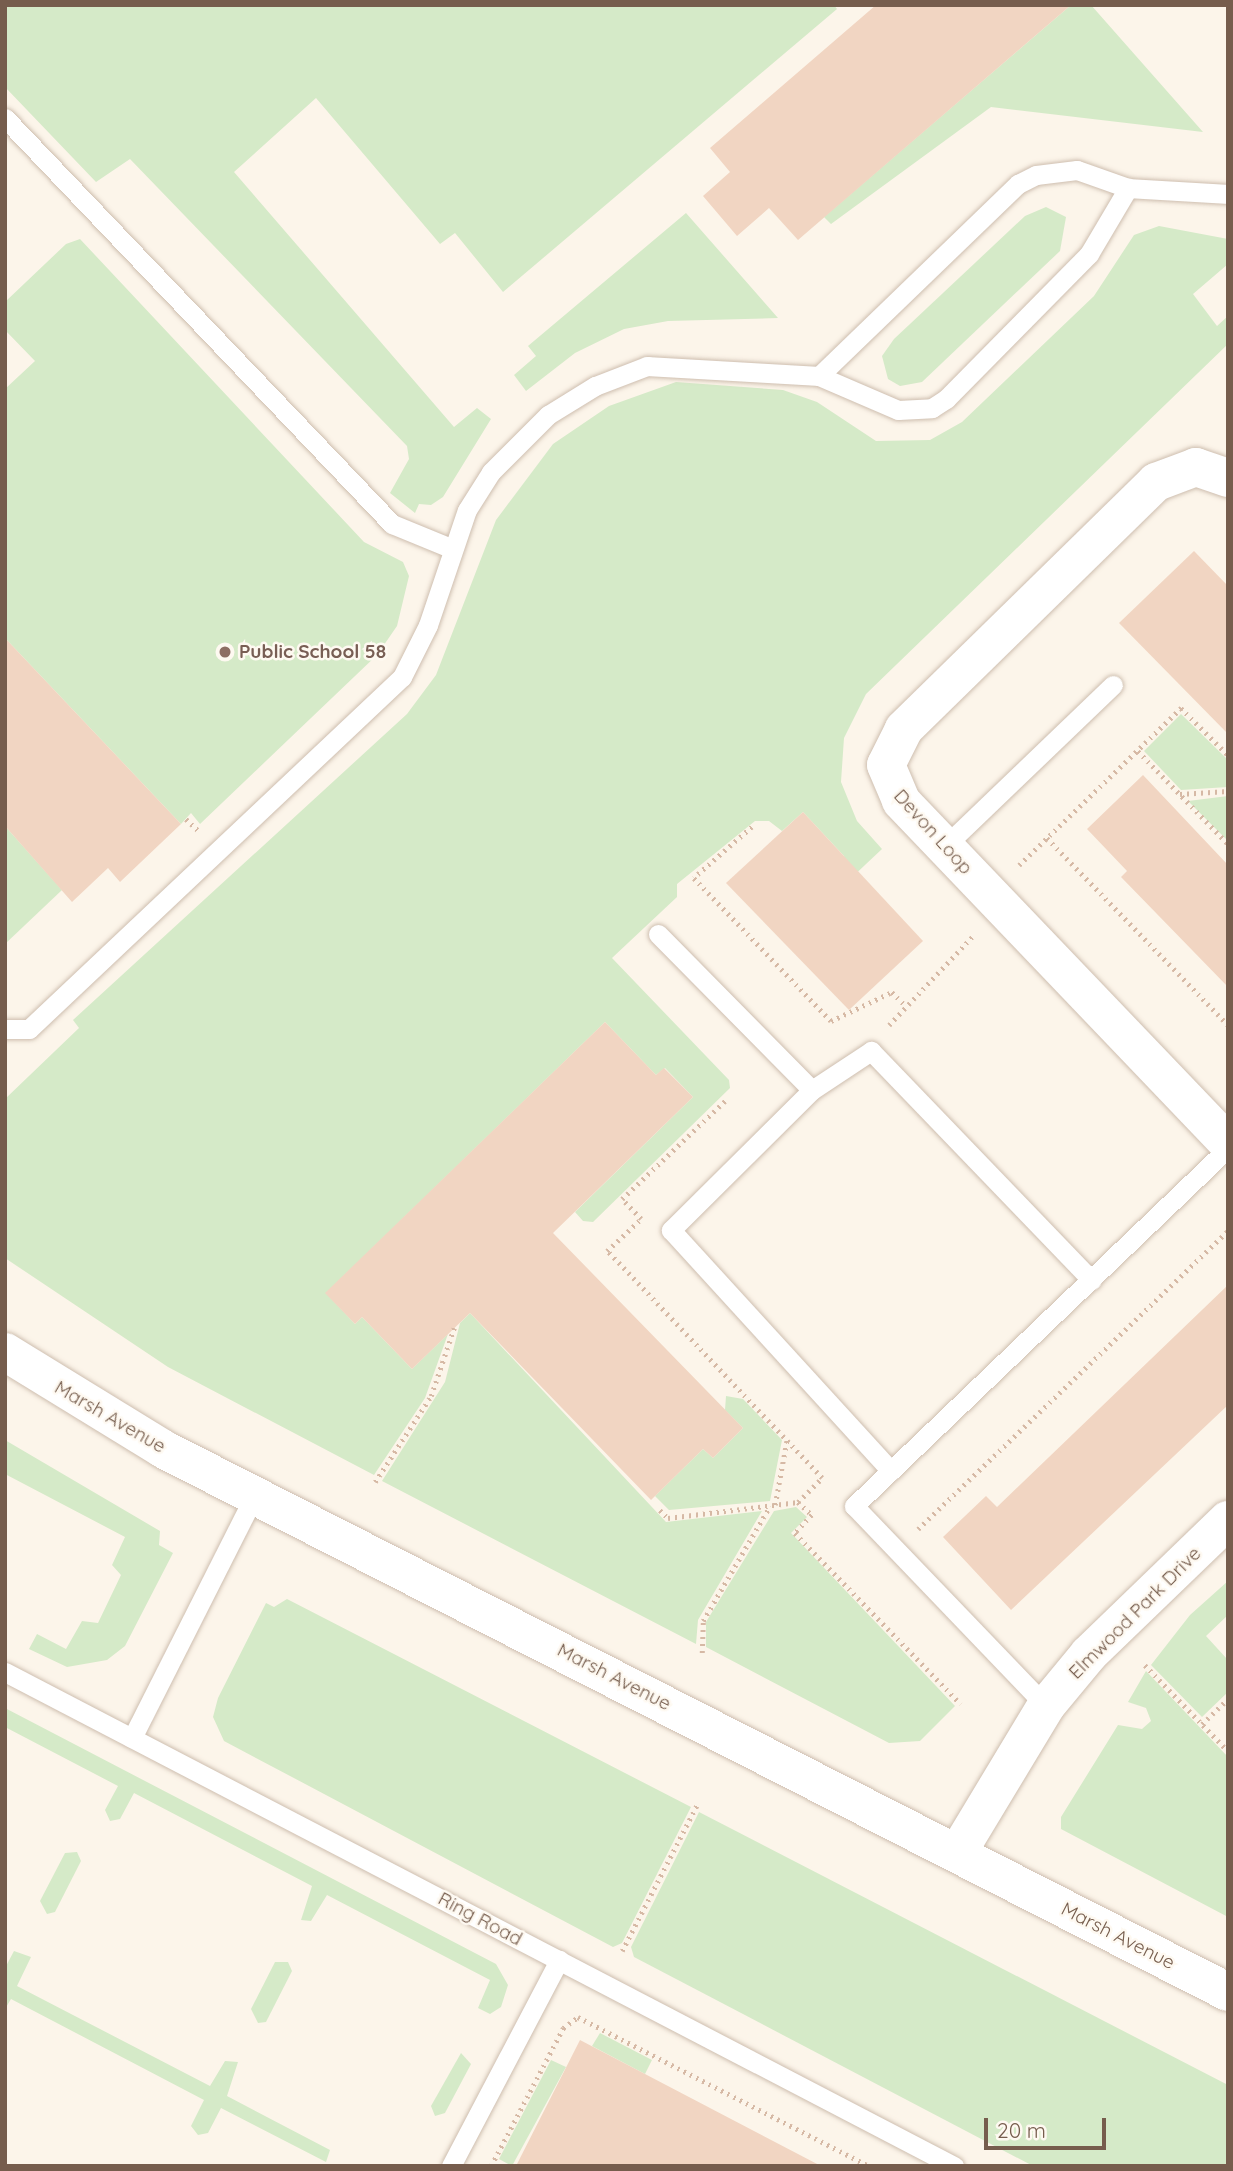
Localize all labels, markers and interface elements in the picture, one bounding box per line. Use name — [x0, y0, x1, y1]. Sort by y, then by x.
place label: Public School 58 — [239, 641, 386, 663]
marker: Public School 58 — [217, 644, 233, 660]
street label: Devon Loop — [889, 785, 977, 879]
street label: Marsh Avenue — [50, 1376, 170, 1458]
street label: Elmwood Park Drive — [1064, 1542, 1206, 1684]
street label: Marsh Avenue — [553, 1639, 675, 1715]
street label: Ring Road — [434, 1887, 526, 1951]
street label: Marsh Avenue — [1057, 1898, 1179, 1974]
scale bar — [988, 2104, 1110, 2148]
text: 20 m — [997, 2117, 1046, 2143]

